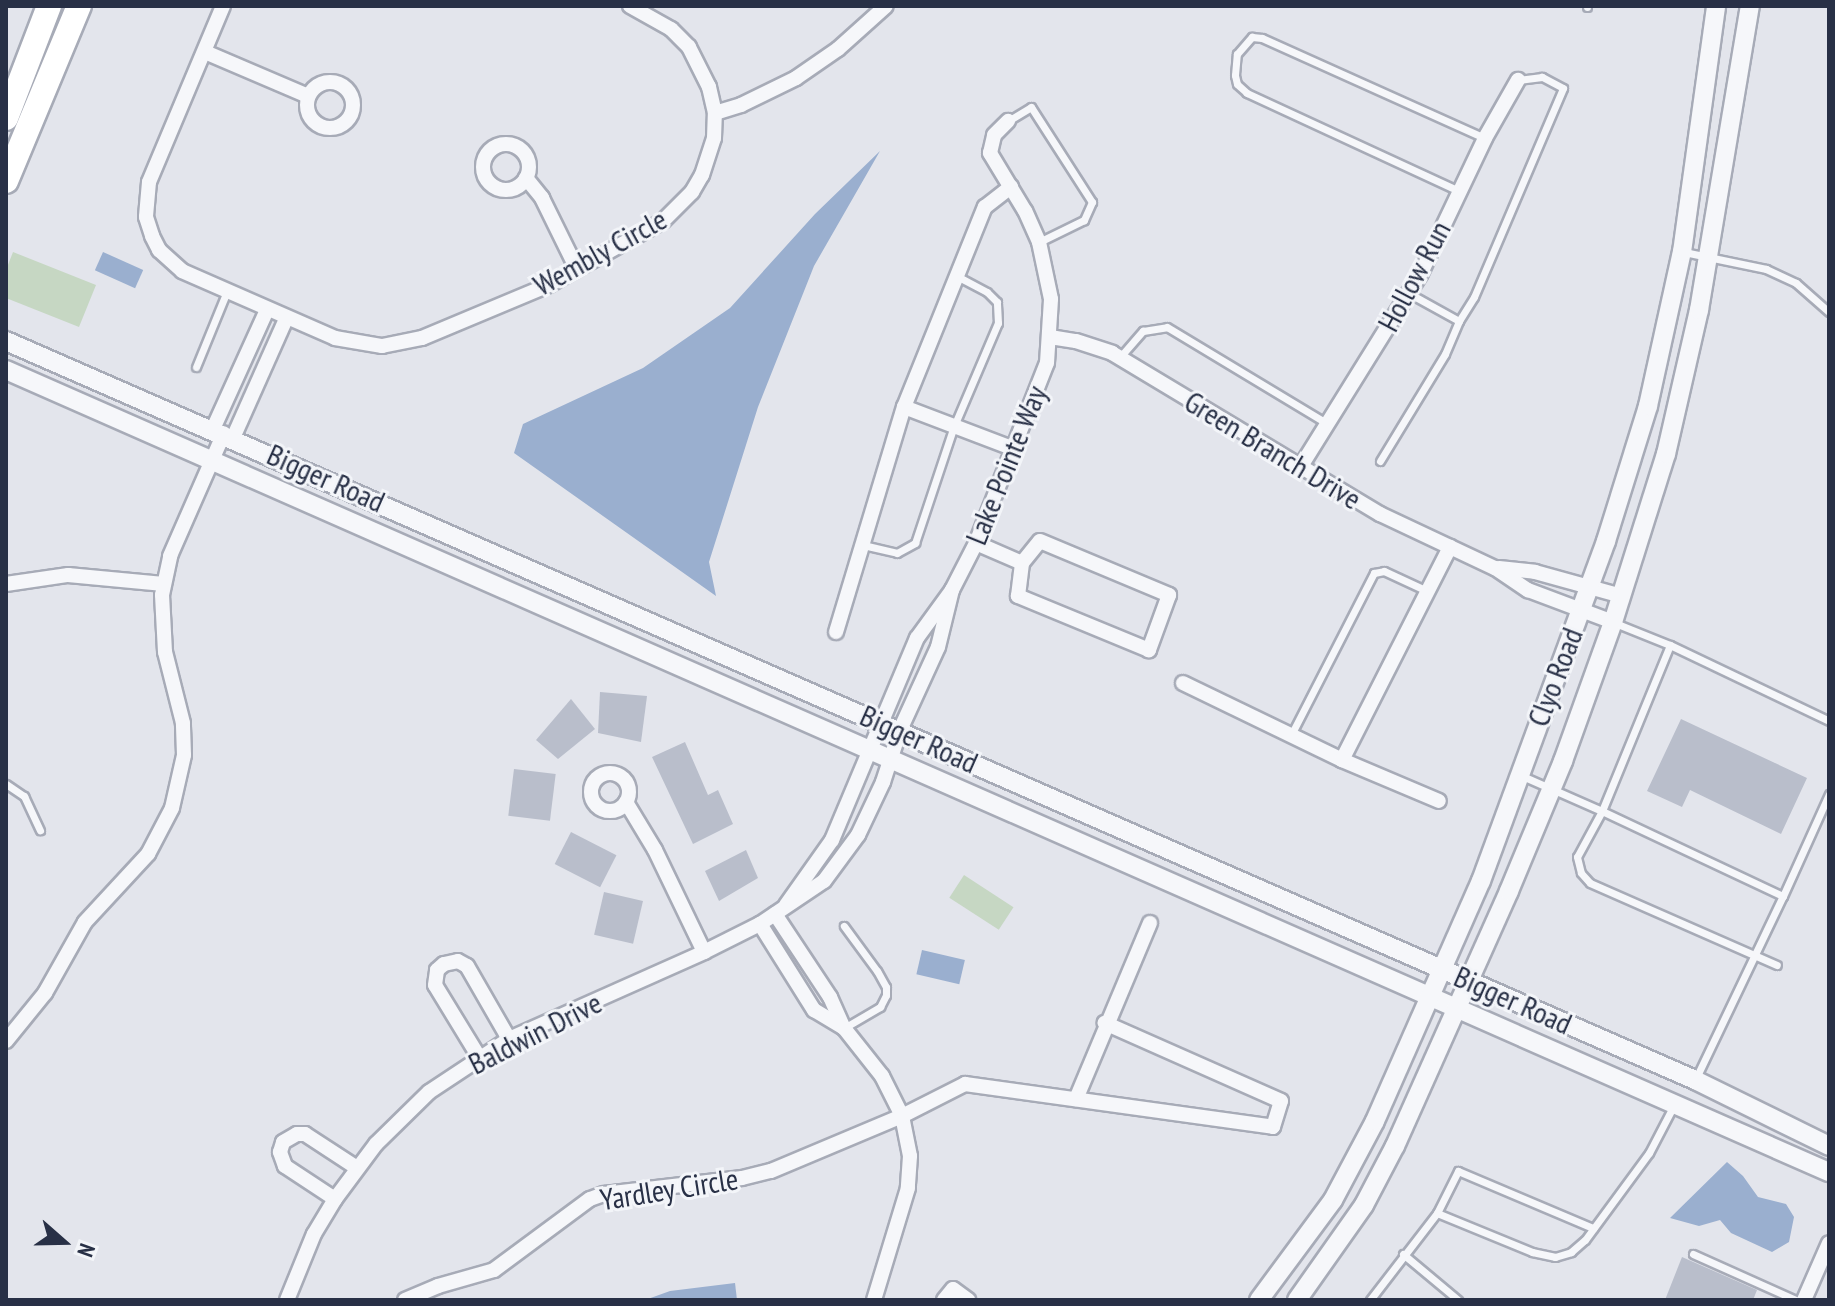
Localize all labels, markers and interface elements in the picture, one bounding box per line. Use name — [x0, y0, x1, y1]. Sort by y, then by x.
street label: Wembly Circle — [527, 201, 673, 303]
street label: Hollow Run — [1370, 214, 1458, 338]
street label: Lake Pointe Way — [958, 380, 1054, 550]
street label: Green Branch Drive — [1178, 383, 1368, 517]
street label: Bigger Road — [262, 436, 390, 520]
street label: Clyo Road — [1520, 623, 1590, 731]
street label: Bigger Road — [855, 697, 983, 781]
street label: Bigger Road — [1449, 958, 1577, 1042]
street label: Baldwin Drive — [463, 984, 607, 1082]
street label: Yardley Circle — [597, 1160, 741, 1218]
north arrow — [24, 1202, 104, 1282]
text: N — [71, 1240, 102, 1261]

